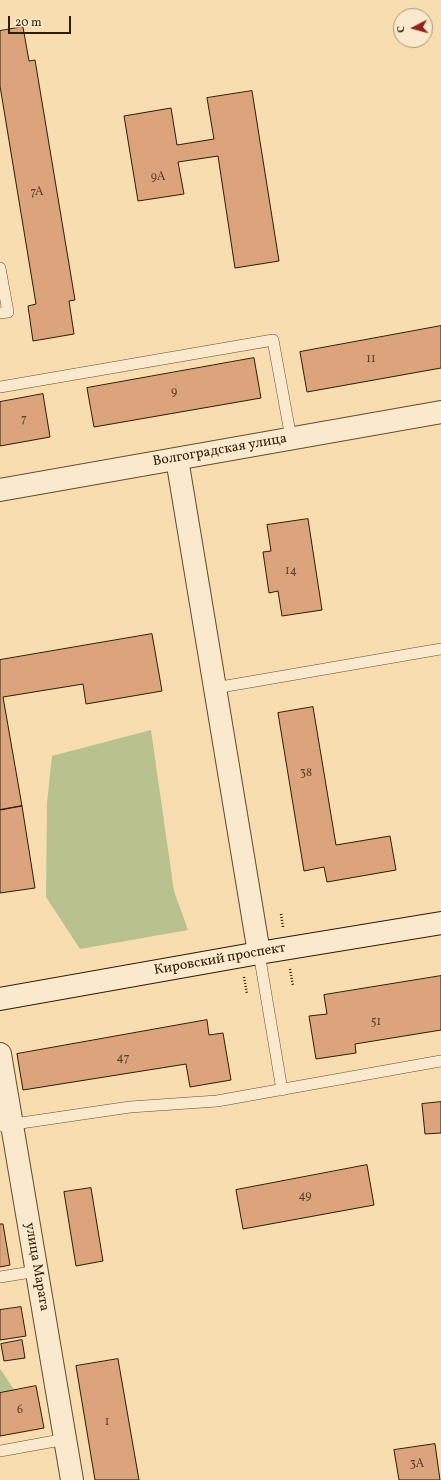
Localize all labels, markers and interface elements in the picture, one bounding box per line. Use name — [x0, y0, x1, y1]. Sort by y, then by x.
scale bar — [10, 8, 73, 34]
north arrow — [393, 8, 433, 48]
text: 20 m — [15, 15, 42, 31]
text: С — [394, 25, 409, 34]
house number: 9А — [151, 171, 165, 185]
house number: 7А — [30, 186, 44, 200]
house number: 11 — [366, 353, 376, 367]
house number: 9 — [171, 386, 177, 400]
house number: 7 — [21, 413, 27, 427]
street label: Волгоградская улица — [152, 431, 288, 471]
house number: 14 — [285, 565, 297, 579]
house number: 38 — [300, 767, 312, 781]
street label: Кировский проспект — [153, 940, 287, 980]
house number: 51 — [371, 1016, 381, 1030]
house number: 47 — [117, 1052, 129, 1066]
house number: 49 — [298, 1190, 312, 1204]
street label: улица Марата — [20, 1221, 52, 1313]
house number: 6 — [17, 1404, 23, 1418]
house number: 1 — [105, 1416, 109, 1430]
house number: 3А — [410, 1458, 424, 1472]

